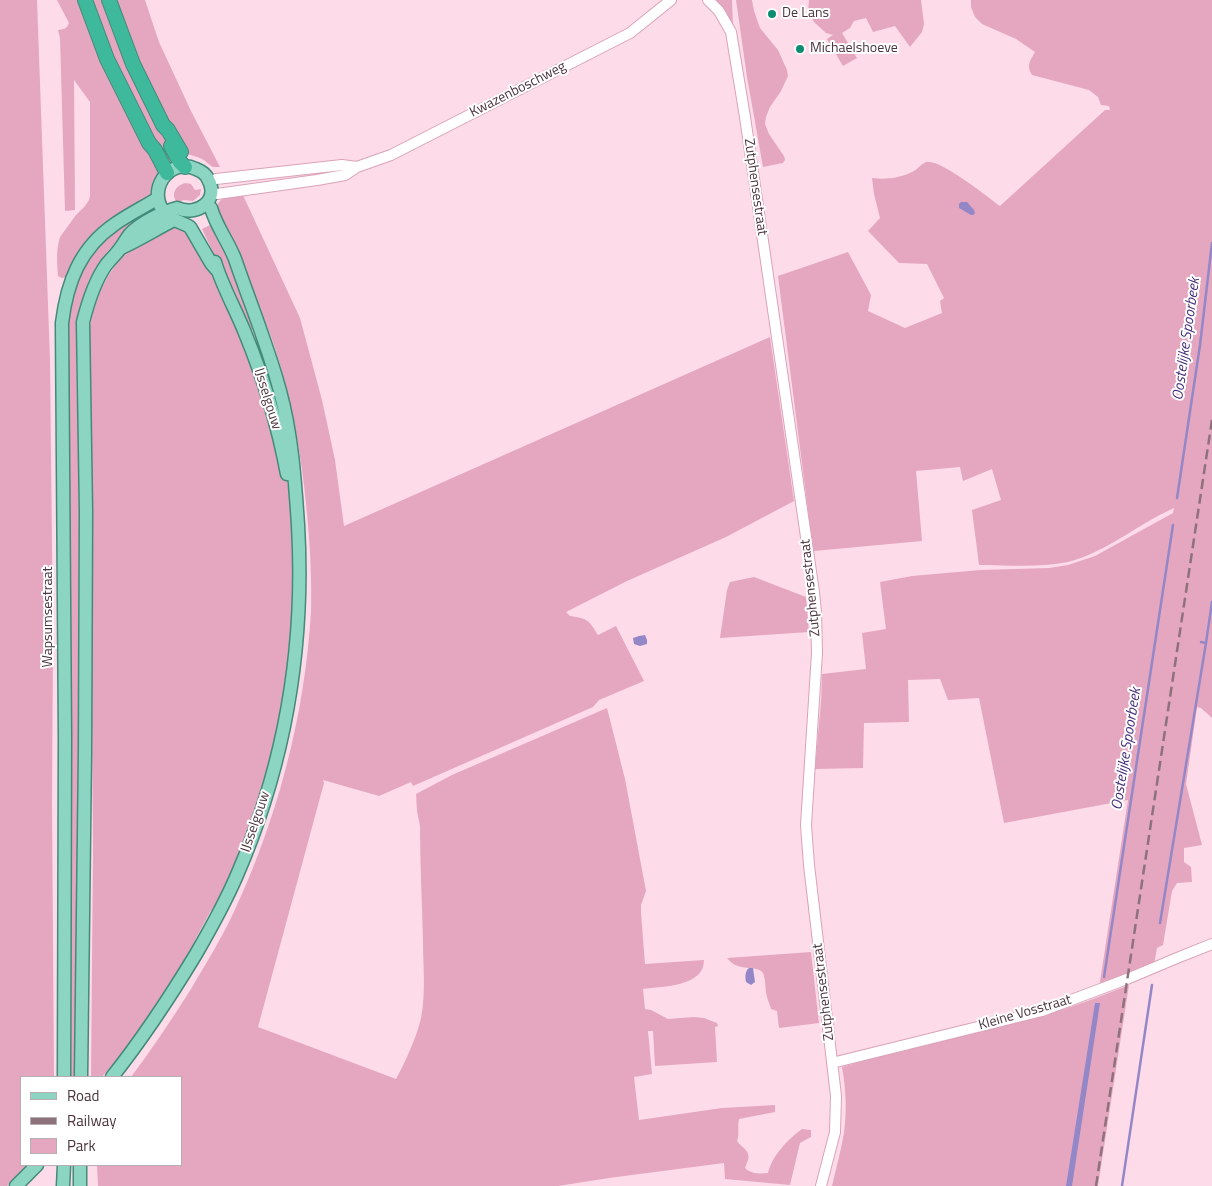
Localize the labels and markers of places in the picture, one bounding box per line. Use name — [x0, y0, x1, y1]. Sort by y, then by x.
place label: De Lans — [782, 6, 829, 22]
marker: De Lans — [766, 8, 778, 20]
place label: Michaelshoeve — [810, 41, 898, 57]
marker: Michaelshoeve — [794, 43, 806, 55]

